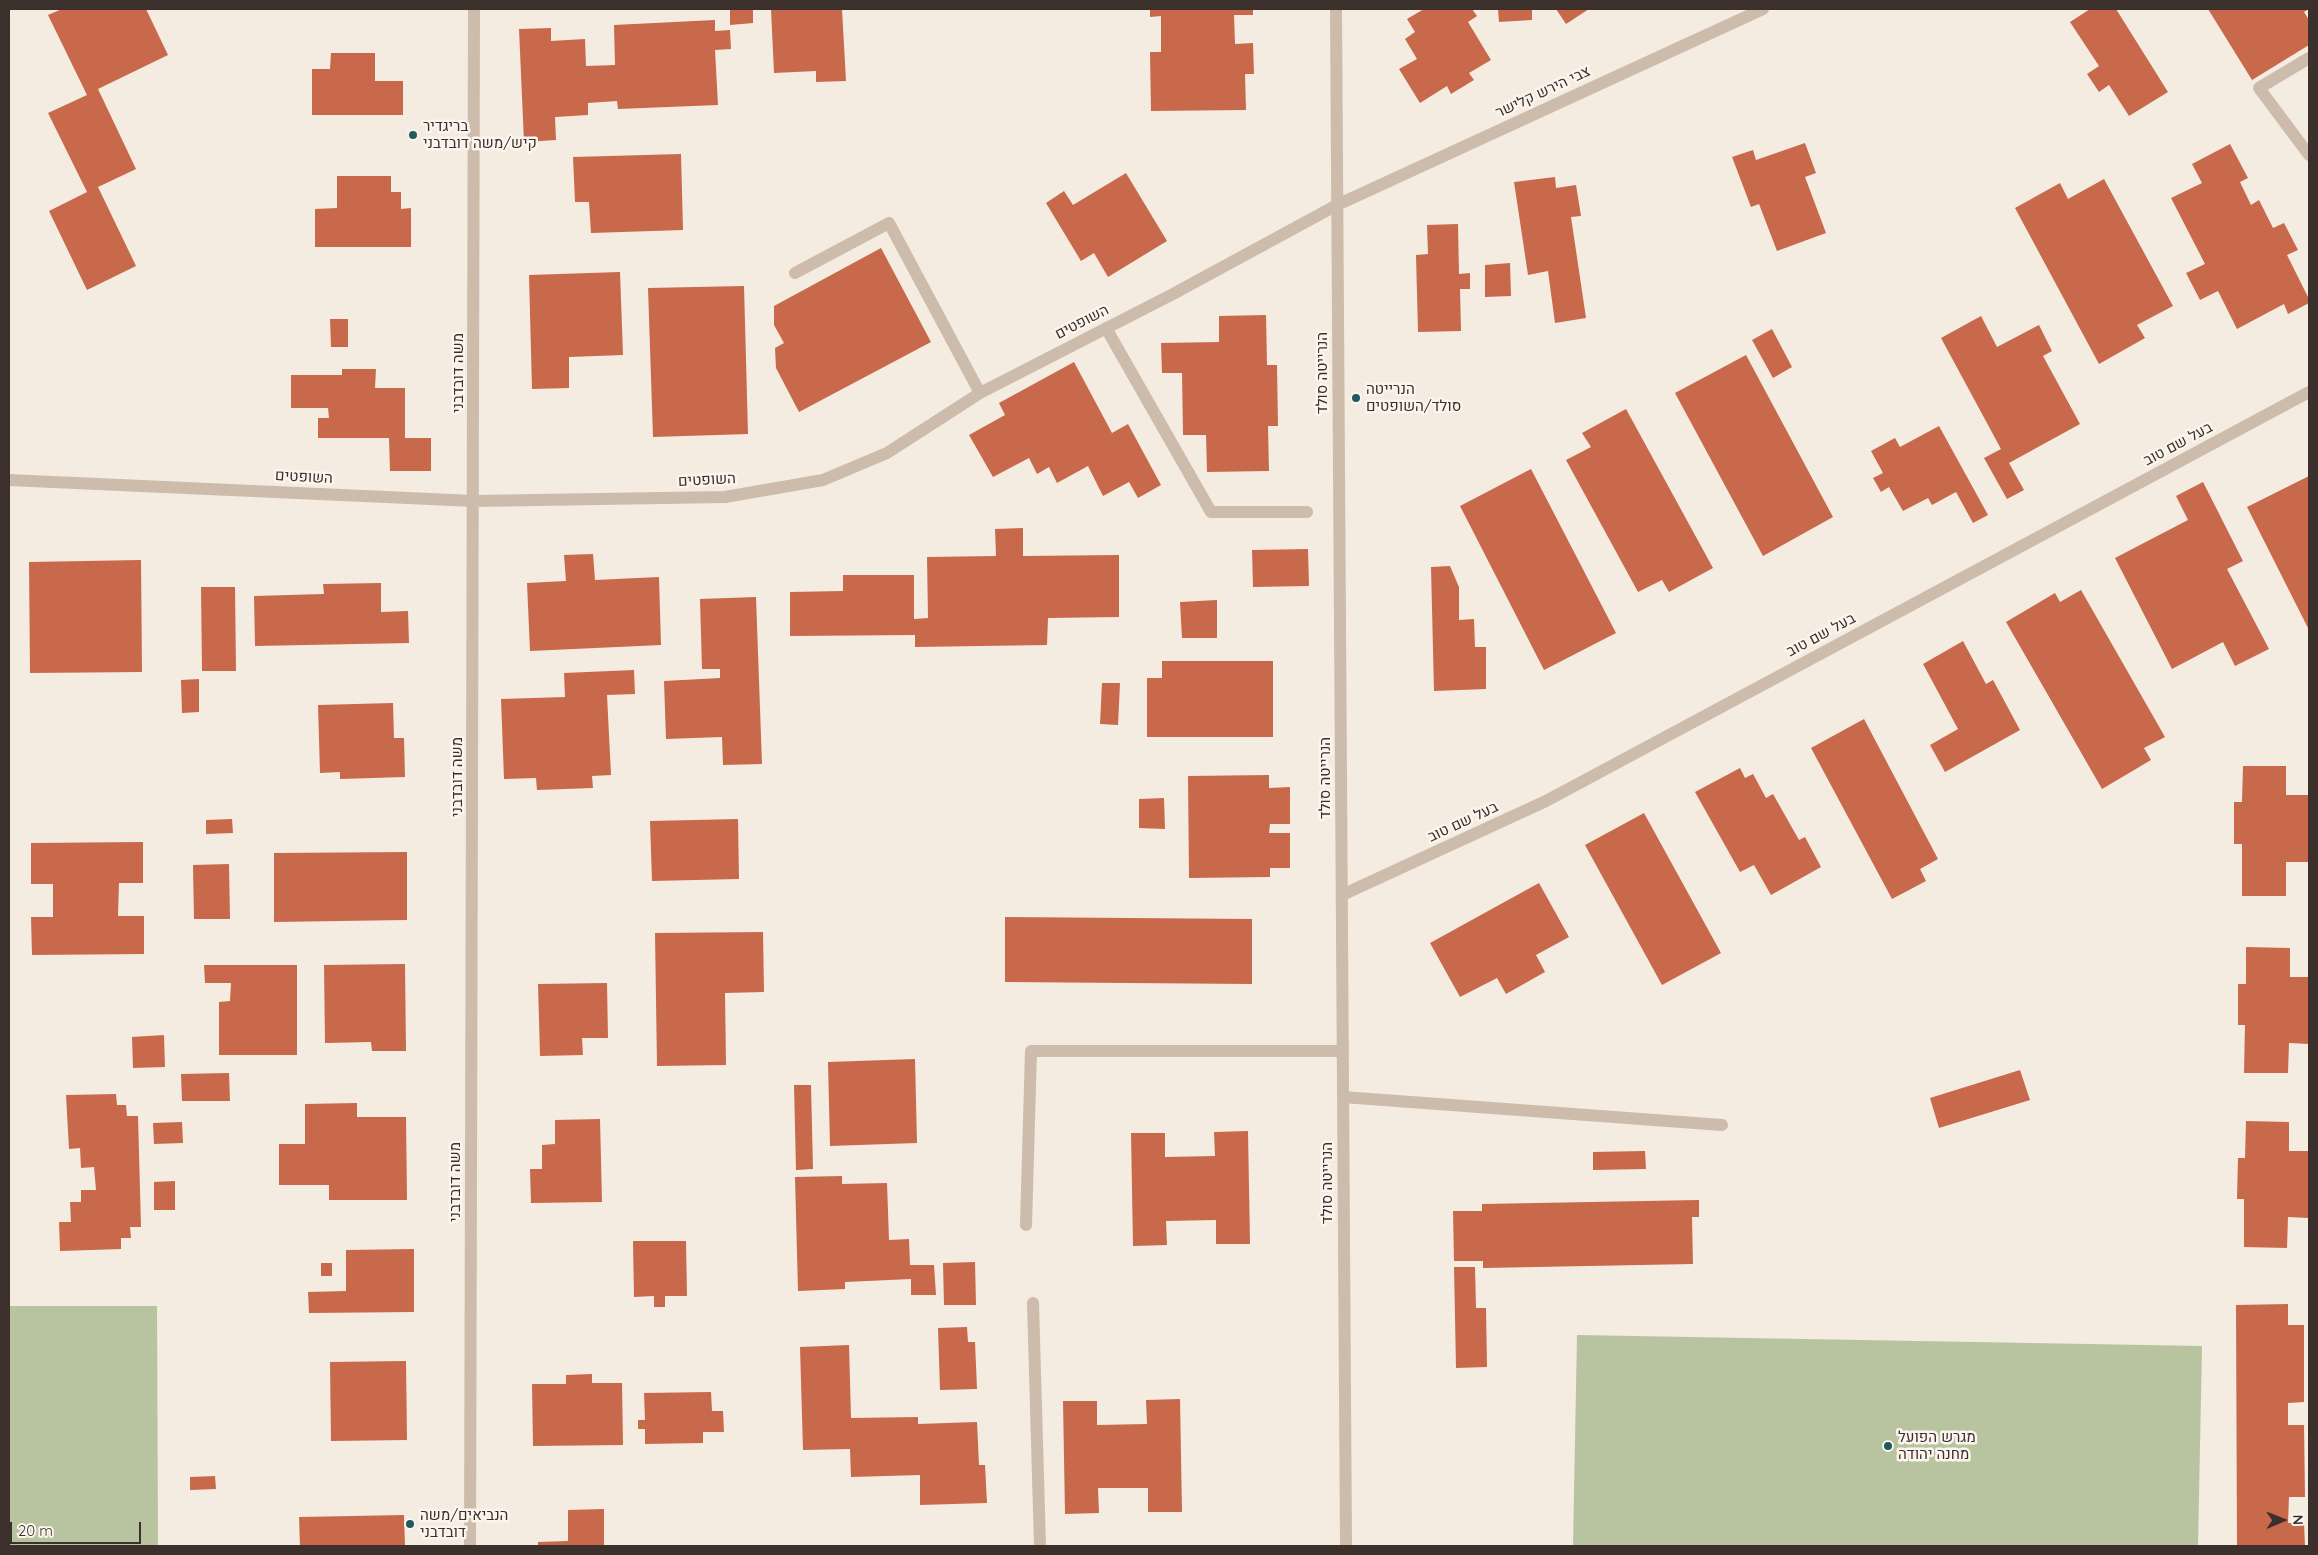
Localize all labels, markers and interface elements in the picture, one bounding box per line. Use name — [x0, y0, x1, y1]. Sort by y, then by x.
street label: צבי הירש קלישר — [1493, 62, 1593, 122]
place label: בריגדיר קיש/משה דובדבני — [423, 117, 537, 152]
marker: בריגדיר קיש/משה דובדבני — [407, 129, 419, 141]
street label: השופטים — [1052, 301, 1112, 343]
street label: הנרייטה סולד — [1313, 332, 1331, 414]
street label: משה דובדבני — [449, 333, 467, 413]
place label: הנרייטה סולד/השופטים — [1366, 380, 1461, 415]
marker: הנרייטה סולד/השופטים — [1350, 392, 1362, 404]
street label: בעל שם טוב — [2140, 418, 2216, 470]
street label: השופטים — [275, 466, 333, 488]
street label: השופטים — [678, 469, 736, 491]
street label: בעל שם טוב — [1783, 609, 1859, 661]
street label: משה דובדבני — [448, 737, 466, 817]
street label: הנרייטה סולד — [1316, 737, 1334, 819]
street label: בעל שם טוב — [1425, 798, 1501, 846]
street label: משה דובדבני — [446, 1142, 464, 1222]
street label: הנרייטה סולד — [1318, 1142, 1336, 1224]
place label: מגרש הפועל מחנה יהודה — [1898, 1428, 1976, 1463]
marker: מגרש הפועל מחנה יהודה — [1882, 1440, 1894, 1452]
north arrow — [2258, 1495, 2308, 1545]
place label: הנביאים/משה דובדבני — [420, 1506, 508, 1541]
scale bar — [12, 1512, 144, 1544]
text: N — [2289, 1514, 2307, 1525]
marker: הנביאים/משה דובדבני — [404, 1518, 416, 1530]
text: 20 m — [18, 1521, 53, 1540]

